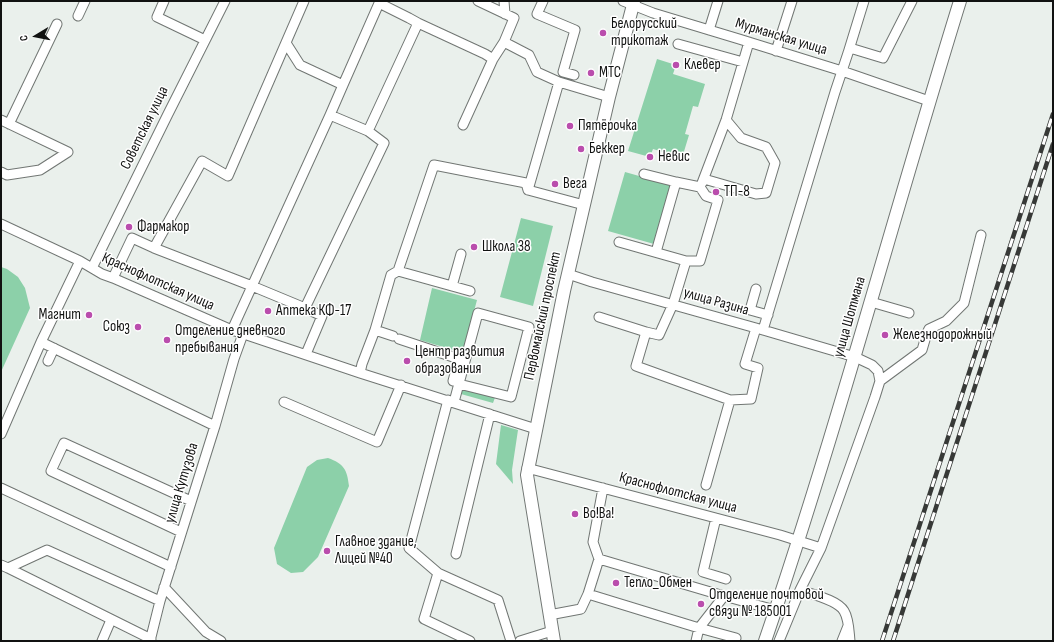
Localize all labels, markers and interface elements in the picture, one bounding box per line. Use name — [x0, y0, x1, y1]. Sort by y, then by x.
street label: Мурманская улица — [733, 14, 829, 60]
place label: Белорусский трикотаж — [611, 15, 677, 50]
north arrow — [16, 16, 56, 56]
marker: Белорусский трикотаж — [598, 28, 608, 38]
text: С — [17, 34, 31, 42]
place label: Клевер — [684, 56, 721, 74]
marker: Клевер — [671, 60, 681, 70]
place label: МТС — [599, 64, 621, 82]
marker: МТС — [586, 68, 596, 78]
street label: Советская улица — [117, 84, 173, 172]
place label: Пятёрочка — [578, 117, 637, 135]
marker: Пятёрочка — [565, 121, 575, 131]
place label: Беккер — [589, 140, 625, 158]
marker: Беккер — [576, 144, 586, 154]
place label: Невис — [658, 148, 690, 166]
marker: Невис — [645, 152, 655, 162]
place label: Вега — [563, 175, 587, 193]
marker: Вега — [550, 179, 560, 189]
place label: ТП-8 — [724, 183, 750, 201]
marker: ТП-8 — [711, 187, 721, 197]
place label: Фармакор — [137, 218, 189, 236]
marker: Фармакор — [124, 222, 134, 232]
place label: Школа 38 — [482, 238, 531, 256]
marker: Школа 38 — [469, 242, 479, 252]
street label: Краснофлотская улица — [99, 249, 217, 315]
street label: Первомайский проспект — [521, 250, 565, 382]
street label: улица Шотмана — [830, 275, 870, 359]
street label: улица Разина — [681, 284, 751, 320]
place label: Аптека КФ-17 — [276, 302, 351, 320]
place label: Магнит — [39, 306, 81, 324]
marker: Аптека КФ-17 — [263, 306, 273, 316]
marker: Магнит — [84, 310, 94, 320]
place label: Союз — [103, 318, 130, 336]
marker: Союз — [133, 322, 143, 332]
place label: Отделение дневного пребывания — [175, 322, 286, 357]
place label: Железнодорожный — [893, 326, 992, 344]
marker: Железнодорожный — [880, 330, 890, 340]
marker: Отделение дневного пребывания — [162, 335, 172, 345]
place label: Центр развития образования — [415, 343, 505, 378]
marker: Центр развития образования — [402, 356, 412, 366]
street label: улица Кутузова — [161, 441, 203, 525]
street label: Краснофлотская улица — [617, 469, 739, 517]
place label: Во!Ва! — [583, 505, 614, 523]
marker: Во!Ва! — [570, 509, 580, 519]
place label: Главное здание, Лицей №40 — [335, 533, 417, 568]
marker: Главное здание, Лицей №40 — [322, 546, 332, 556]
place label: Тепло_Обмен — [624, 574, 692, 592]
marker: Тепло_Обмен — [611, 578, 621, 588]
place label: Отделение почтовой связи № 185001 — [709, 586, 824, 621]
marker: Отделение почтовой связи № 185001 — [696, 599, 706, 609]

